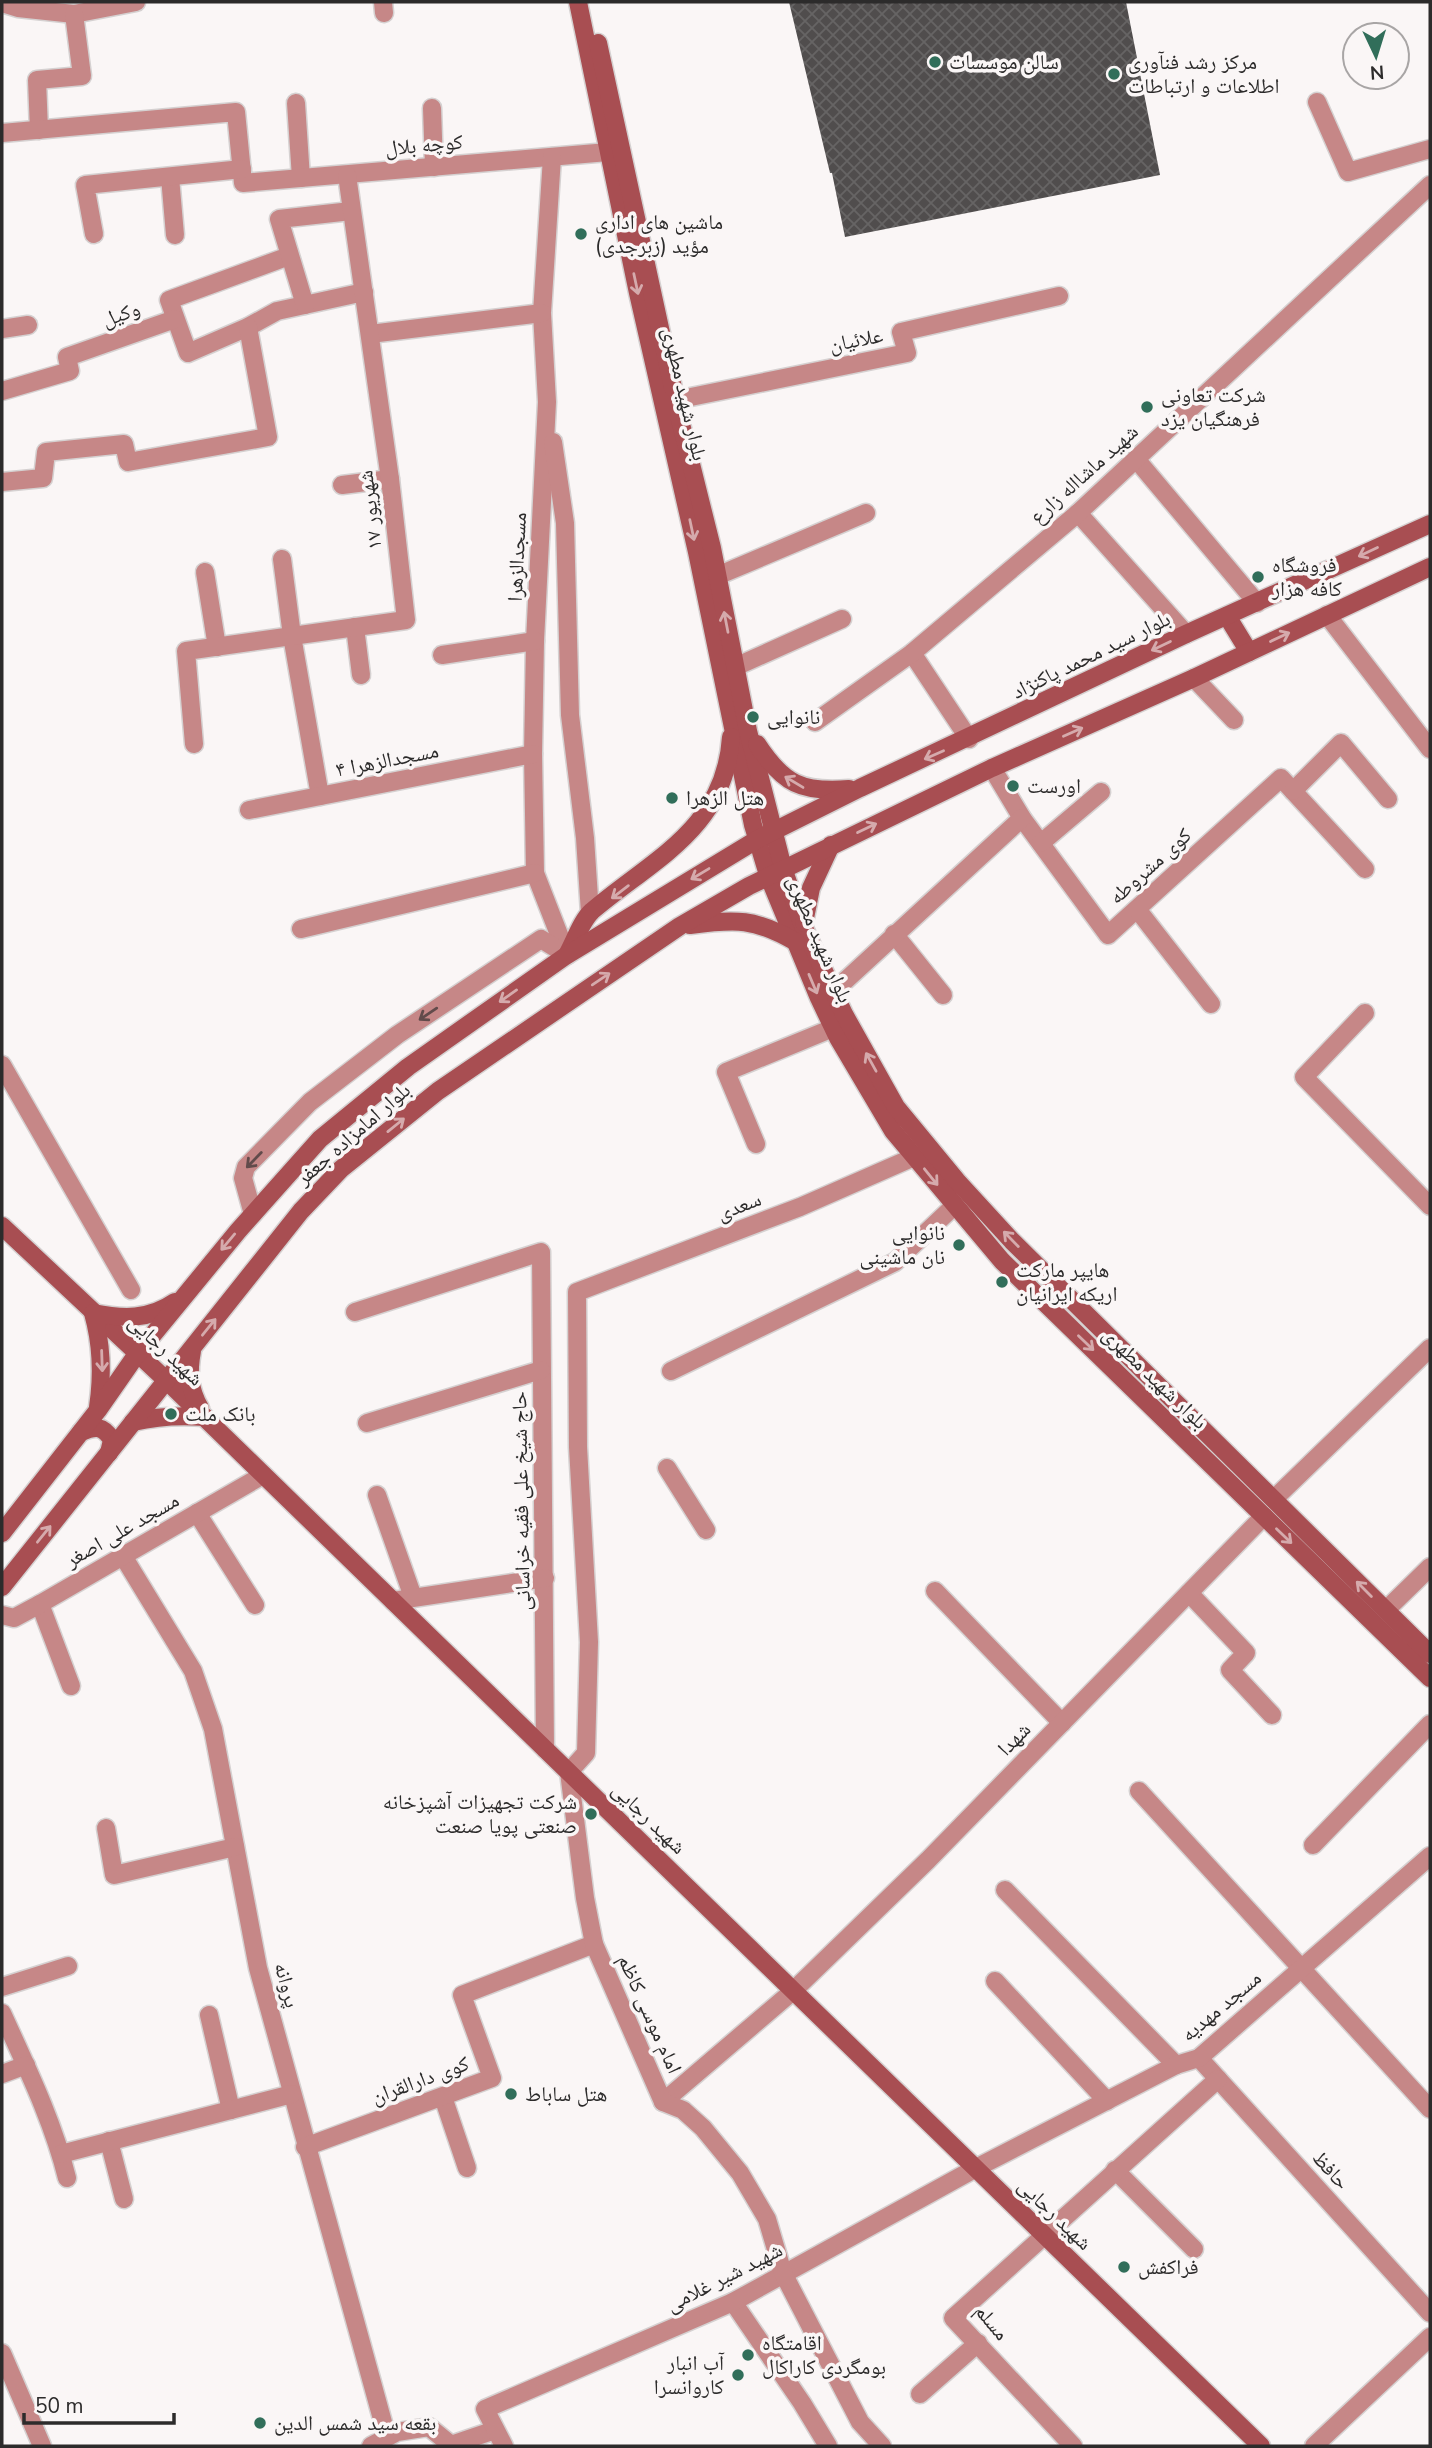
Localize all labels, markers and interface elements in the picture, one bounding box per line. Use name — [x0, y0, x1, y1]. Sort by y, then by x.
north arrow — [1341, 21, 1411, 91]
place label: سالن موسسات — [949, 48, 1059, 76]
place label: مرکز رشد فنآوری اطلاعات و ارتباطات — [1128, 48, 1280, 100]
marker: سالن موسسات — [927, 54, 943, 70]
text: N — [1369, 58, 1385, 85]
marker: مرکز رشد فنآوری اطلاعات و ارتباطات — [1106, 66, 1122, 82]
street label: کوچه بلال — [384, 128, 464, 162]
place label: ماشین های اداری مؤید (زبرجدی) — [595, 208, 723, 260]
marker: ماشین های اداری مؤید (زبرجدی) — [573, 226, 589, 242]
one-way arrow — [630, 272, 644, 295]
street label: وکیل — [98, 294, 144, 334]
street label: علائیان — [827, 321, 886, 359]
street label: بلوار شهید مطهری — [656, 324, 714, 464]
place label: شرکت تعاونی فرهنگیان یزد — [1161, 381, 1266, 433]
marker: شرکت تعاونی فرهنگیان یزد — [1139, 399, 1155, 415]
street label: شهید ماشااله زارع — [1024, 418, 1144, 530]
street label: ۱۷ شهریور — [351, 469, 389, 551]
street label: مسجدالزهرا — [501, 512, 533, 602]
one-way arrow — [686, 518, 700, 541]
one-way arrow — [1358, 546, 1379, 559]
place label: فروشگاه کافه هزار — [1271, 551, 1342, 603]
marker: فروشگاه کافه هزار — [1250, 569, 1266, 585]
street label: بلوار سید محمد پاکنژاد — [1007, 604, 1175, 706]
one-way arrow — [719, 611, 732, 634]
one-way arrow — [1269, 630, 1290, 644]
one-way arrow — [1151, 640, 1172, 654]
place label: نانوایی — [767, 703, 820, 731]
marker: نانوایی — [745, 709, 761, 725]
one-way arrow — [1062, 725, 1083, 738]
street label: مسجدالزهرا ۴ — [333, 736, 441, 784]
one-way arrow — [923, 749, 945, 762]
place label: اورست — [1027, 772, 1081, 800]
one-way arrow — [784, 775, 804, 789]
marker: اورست — [1005, 778, 1021, 794]
place label: هتل الزهرا — [686, 784, 764, 812]
marker: هتل الزهرا — [664, 790, 680, 806]
one-way arrow — [856, 820, 877, 834]
street label: کوی مشروطه — [1103, 821, 1198, 911]
one-way arrow — [690, 868, 710, 882]
street label: بلوار شهید مطهری — [780, 871, 860, 1007]
one-way arrow — [611, 884, 630, 899]
one-way arrow — [591, 971, 610, 986]
one-way arrow — [807, 972, 820, 994]
one-way arrow — [499, 989, 518, 1003]
one-way arrow — [419, 1007, 438, 1021]
one-way arrow — [864, 1052, 878, 1072]
street label: بلوار امامزاده جعفر — [289, 1076, 416, 1192]
one-way arrow — [387, 1117, 405, 1133]
one-way arrow — [245, 1151, 262, 1168]
one-way arrow — [923, 1168, 939, 1186]
street label: سعدی — [713, 1185, 765, 1227]
place label: نانوایی نان ماشینی — [859, 1219, 945, 1271]
one-way arrow — [1002, 1231, 1019, 1248]
one-way arrow — [220, 1233, 236, 1251]
marker: نانوایی نان ماشینی — [951, 1237, 967, 1253]
place label: هایپر مارکت اریکه ایرانیان — [1016, 1256, 1117, 1308]
marker: هایپر مارکت اریکه ایرانیان — [994, 1274, 1010, 1290]
street label: شهید رجایی — [122, 1308, 210, 1392]
one-way arrow — [202, 1319, 217, 1337]
street label: بلوار شهید مطهری — [1096, 1321, 1214, 1435]
one-way arrow — [1077, 1335, 1094, 1352]
one-way arrow — [95, 1349, 108, 1372]
street label: حاج شیخ علی فقیه خراسانی — [505, 1391, 537, 1611]
place label: بانک ملت — [185, 1400, 255, 1428]
marker: بانک ملت — [163, 1406, 179, 1422]
street label: مسجد علی اصغر — [59, 1486, 184, 1574]
one-way arrow — [37, 1525, 52, 1543]
one-way arrow — [1276, 1527, 1293, 1544]
one-way arrow — [1356, 1580, 1373, 1597]
street label: شهدا — [991, 1716, 1037, 1762]
street label: شهید رجایی — [606, 1776, 692, 1860]
place label: شرکت تجهیزات آشپزخانه صنعتی پویا صنعت — [383, 1788, 577, 1840]
marker: شرکت تجهیزات آشپزخانه صنعتی پویا صنعت — [583, 1806, 599, 1822]
street label: امام موسی کاظم — [611, 1950, 689, 2078]
street label: پروانه — [268, 1959, 306, 2011]
street label: مسجد مهدیه — [1175, 1964, 1267, 2048]
street label: کوی دارالقران — [367, 2049, 473, 2111]
place label: هتل ساباط — [525, 2080, 607, 2108]
marker: هتل ساباط — [503, 2086, 519, 2102]
street label: حافظ — [1306, 2144, 1356, 2196]
street label: شهید رجایی — [1012, 2172, 1098, 2256]
street label: شهید شیر غلامی — [661, 2236, 787, 2318]
place label: فراکفش — [1138, 2253, 1199, 2281]
marker: فراکفش — [1116, 2259, 1132, 2275]
street label: مسلم — [969, 2298, 1015, 2346]
place label: اقامتگاه بومگردی کاراکال — [762, 2329, 886, 2381]
marker: اقامتگاه بومگردی کاراکال — [740, 2347, 756, 2363]
place label: آب انبار کاروانسرا — [654, 2349, 725, 2401]
marker: آب انبار کاروانسرا — [730, 2367, 746, 2383]
scale bar — [24, 2382, 175, 2426]
text: 50 m — [35, 2392, 84, 2420]
place label: بقعه سید شمس الدین — [274, 2409, 436, 2437]
marker: بقعه سید شمس الدین — [252, 2415, 268, 2431]

